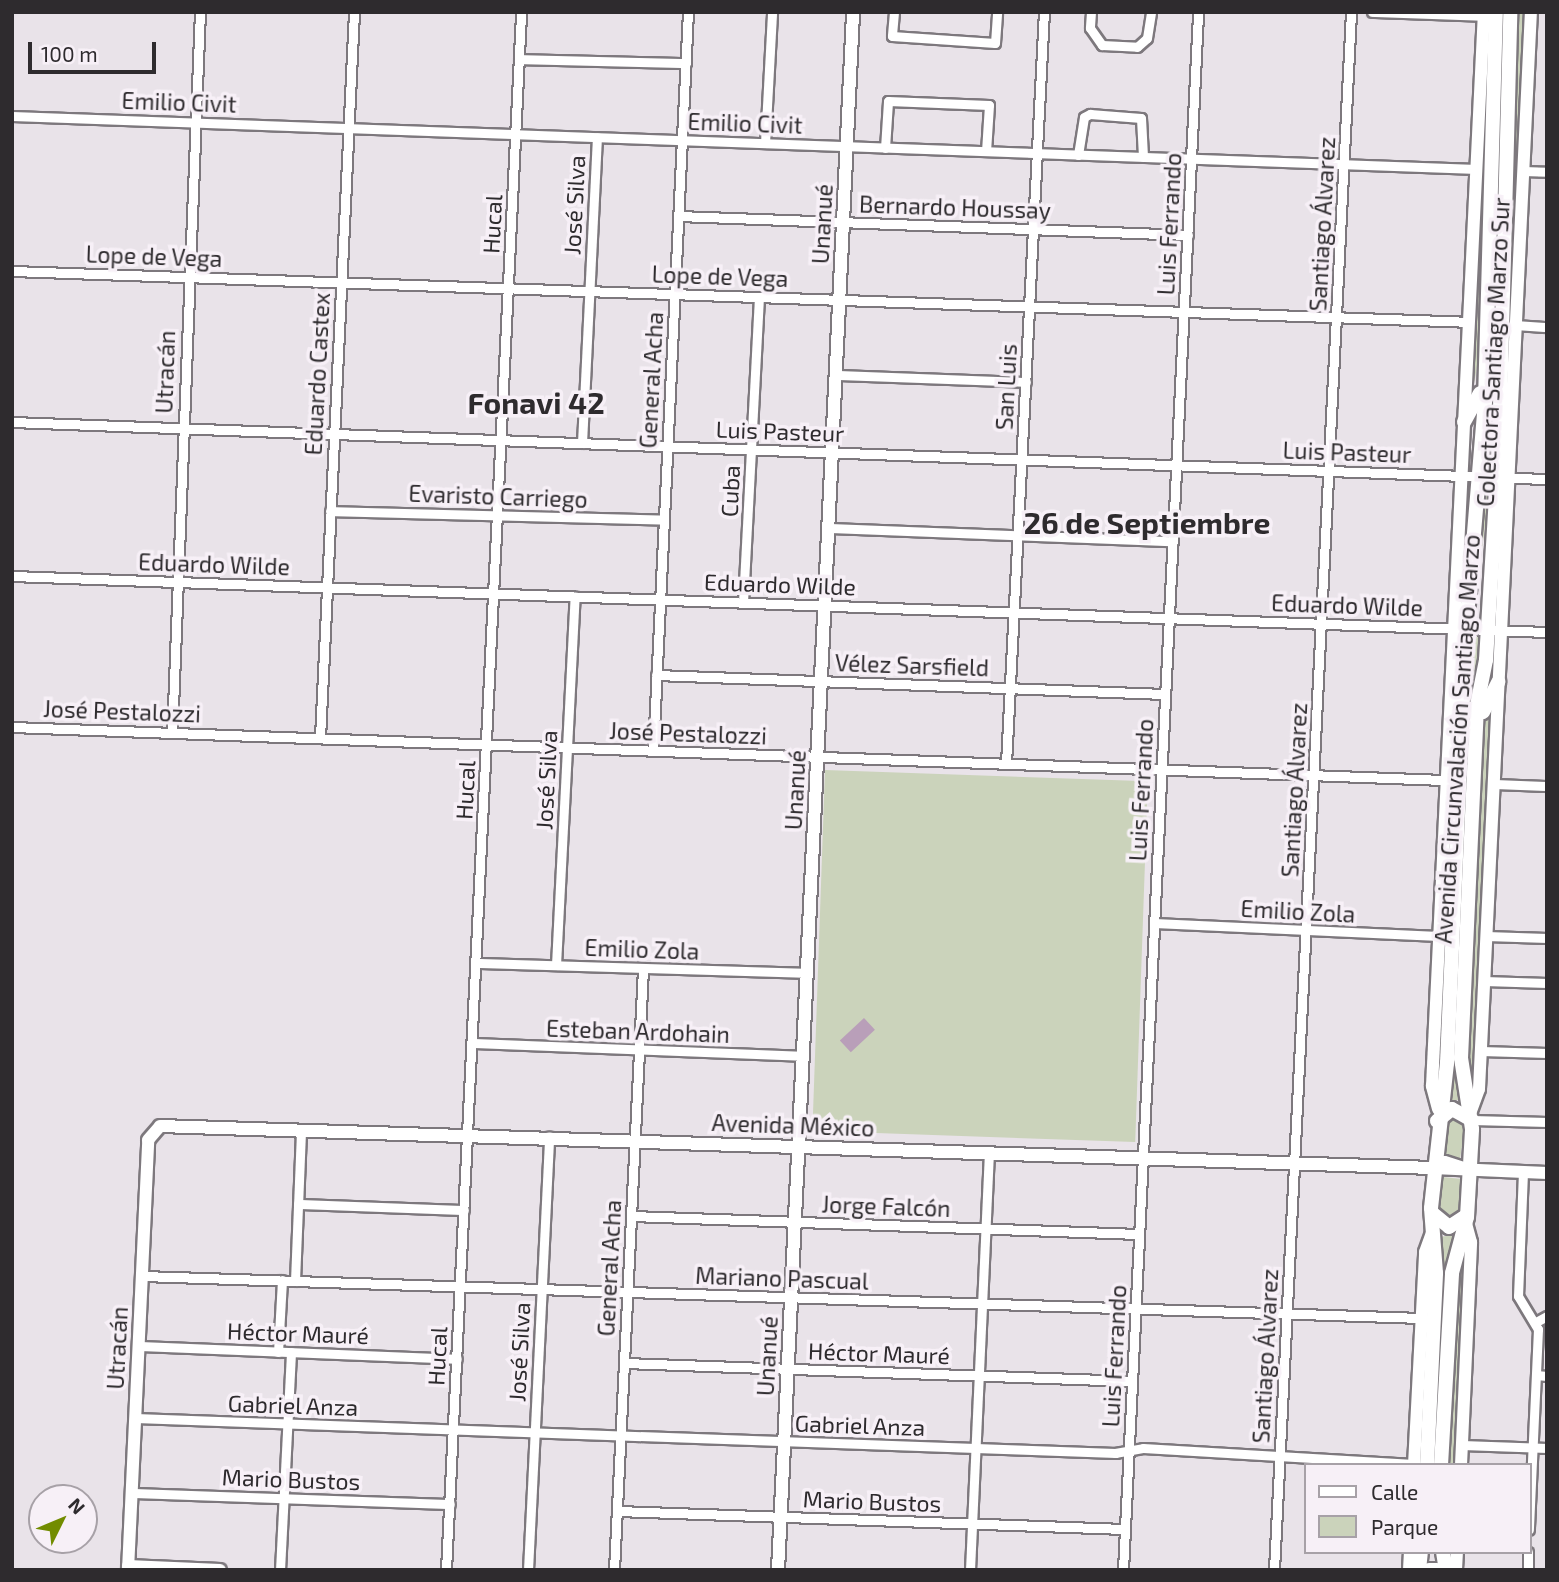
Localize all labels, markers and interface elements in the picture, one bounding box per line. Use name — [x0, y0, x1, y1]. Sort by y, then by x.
scale bar — [32, 28, 159, 72]
text: 100 m — [41, 41, 98, 66]
street label: Emilio Civit — [121, 86, 237, 118]
street label: Emilio Civit — [687, 107, 803, 139]
street label: Santiago Álvarez — [1304, 136, 1340, 312]
street label: Luis Ferrando — [1151, 152, 1187, 296]
street label: José Silva — [558, 155, 590, 255]
street label: Unanué — [806, 183, 838, 265]
street label: Bernardo Houssay — [859, 190, 1051, 224]
street label: Hucal — [477, 194, 507, 254]
street label: Colectora Santiago Marzo Sur — [1471, 197, 1515, 507]
street label: Lope de Vega — [85, 240, 223, 272]
street label: Lope de Vega — [651, 260, 789, 292]
street label: Eduardo Castex — [299, 292, 335, 456]
street label: General Acha — [634, 310, 668, 450]
street label: Utracán — [150, 330, 180, 414]
street label: San Luis — [990, 343, 1022, 431]
district label: Fonavi 42 — [467, 384, 605, 420]
street label: Luis Pasteur — [715, 415, 845, 447]
street label: Luis Pasteur — [1282, 436, 1412, 468]
street label: Cuba — [715, 464, 745, 518]
street label: Evaristo Carriego — [408, 479, 588, 513]
district label: 26 de Septiembre — [1024, 504, 1270, 540]
street label: Avenida Circunvalación Santiago Marzo — [1429, 533, 1485, 945]
street label: Eduardo Wilde — [138, 548, 290, 580]
street label: Eduardo Wilde — [704, 568, 856, 600]
street label: Eduardo Wilde — [1271, 589, 1423, 621]
street label: Vélez Sarsfield — [834, 649, 990, 681]
street label: José Pestalozzi — [43, 694, 201, 728]
street label: Santiago Álvarez — [1276, 702, 1312, 878]
street label: José Pestalozzi — [609, 716, 767, 750]
street label: Luis Ferrando — [1123, 718, 1159, 862]
street label: José Silva — [530, 730, 562, 830]
street label: Unanué — [779, 749, 811, 831]
street label: Hucal — [450, 760, 480, 820]
street label: Emilio Zola — [1240, 894, 1356, 928]
street label: Emilio Zola — [584, 933, 700, 965]
street label: Esteban Ardohain — [545, 1014, 731, 1048]
street label: Avenida México — [711, 1108, 875, 1142]
street label: Jorge Falcón — [821, 1190, 951, 1222]
street label: General Acha — [592, 1198, 626, 1338]
street label: Mariano Pascual — [695, 1261, 869, 1295]
street label: Santiago Álvarez — [1247, 1268, 1283, 1444]
street label: Luis Ferrando — [1096, 1284, 1132, 1428]
street label: José Silva — [503, 1302, 535, 1402]
street label: Utracán — [101, 1306, 133, 1390]
street label: Unanué — [751, 1315, 783, 1397]
street label: Héctor Mauré — [226, 1317, 370, 1349]
street label: Hucal — [422, 1326, 452, 1386]
street label: Héctor Mauré — [807, 1337, 951, 1369]
street label: Gabriel Anza — [227, 1389, 359, 1421]
street label: Gabriel Anza — [794, 1409, 926, 1441]
street label: Mario Bustos — [221, 1463, 361, 1495]
legend — [1304, 1463, 1531, 1554]
text: Calle — [1371, 1479, 1418, 1504]
north arrow — [28, 1484, 98, 1554]
street label: Mario Bustos — [802, 1485, 942, 1517]
text: N — [64, 1493, 90, 1519]
text: Parque — [1371, 1514, 1438, 1539]

